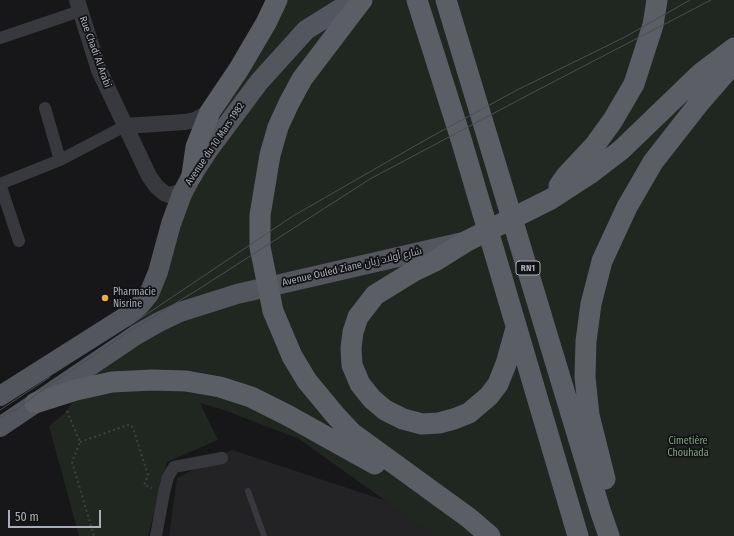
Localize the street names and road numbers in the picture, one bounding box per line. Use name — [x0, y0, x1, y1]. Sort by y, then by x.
street label: Rue Chadi Al Arabi — [77, 15, 113, 89]
street label: Avenue du 10 Mars 1982 — [183, 100, 247, 188]
street label: Avenue Ouled Ziane شارع أولاد زيان — [281, 245, 423, 289]
road number: RN1 — [516, 261, 540, 275]

